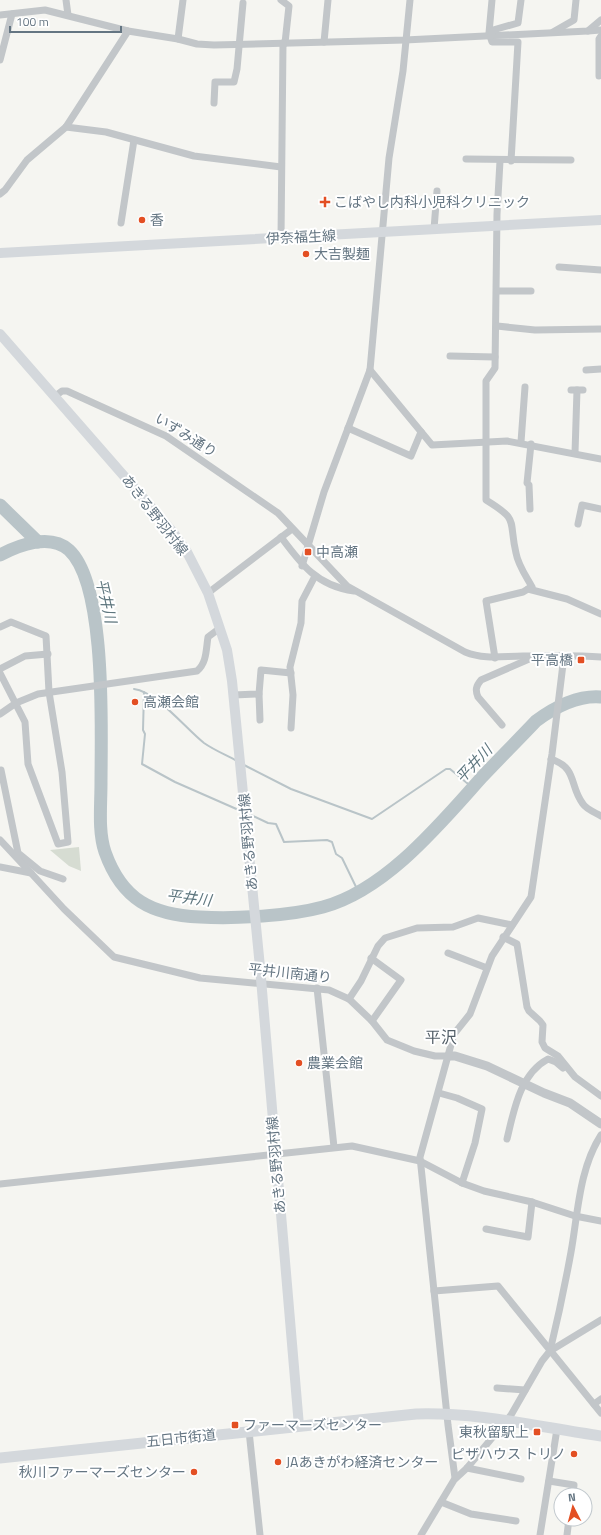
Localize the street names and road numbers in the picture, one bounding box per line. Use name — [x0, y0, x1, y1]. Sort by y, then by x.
street label: 伊奈福生線 — [265, 224, 336, 249]
street label: いずみ通り — [151, 407, 222, 462]
street label: あきる野羽村線 — [117, 470, 194, 560]
street label: あきる野羽村線 — [233, 792, 262, 892]
street label: 平井川南通り — [247, 958, 333, 987]
street label: あきる野羽村線 — [261, 1115, 290, 1215]
street label: 五日市街道 — [145, 1423, 217, 1452]

